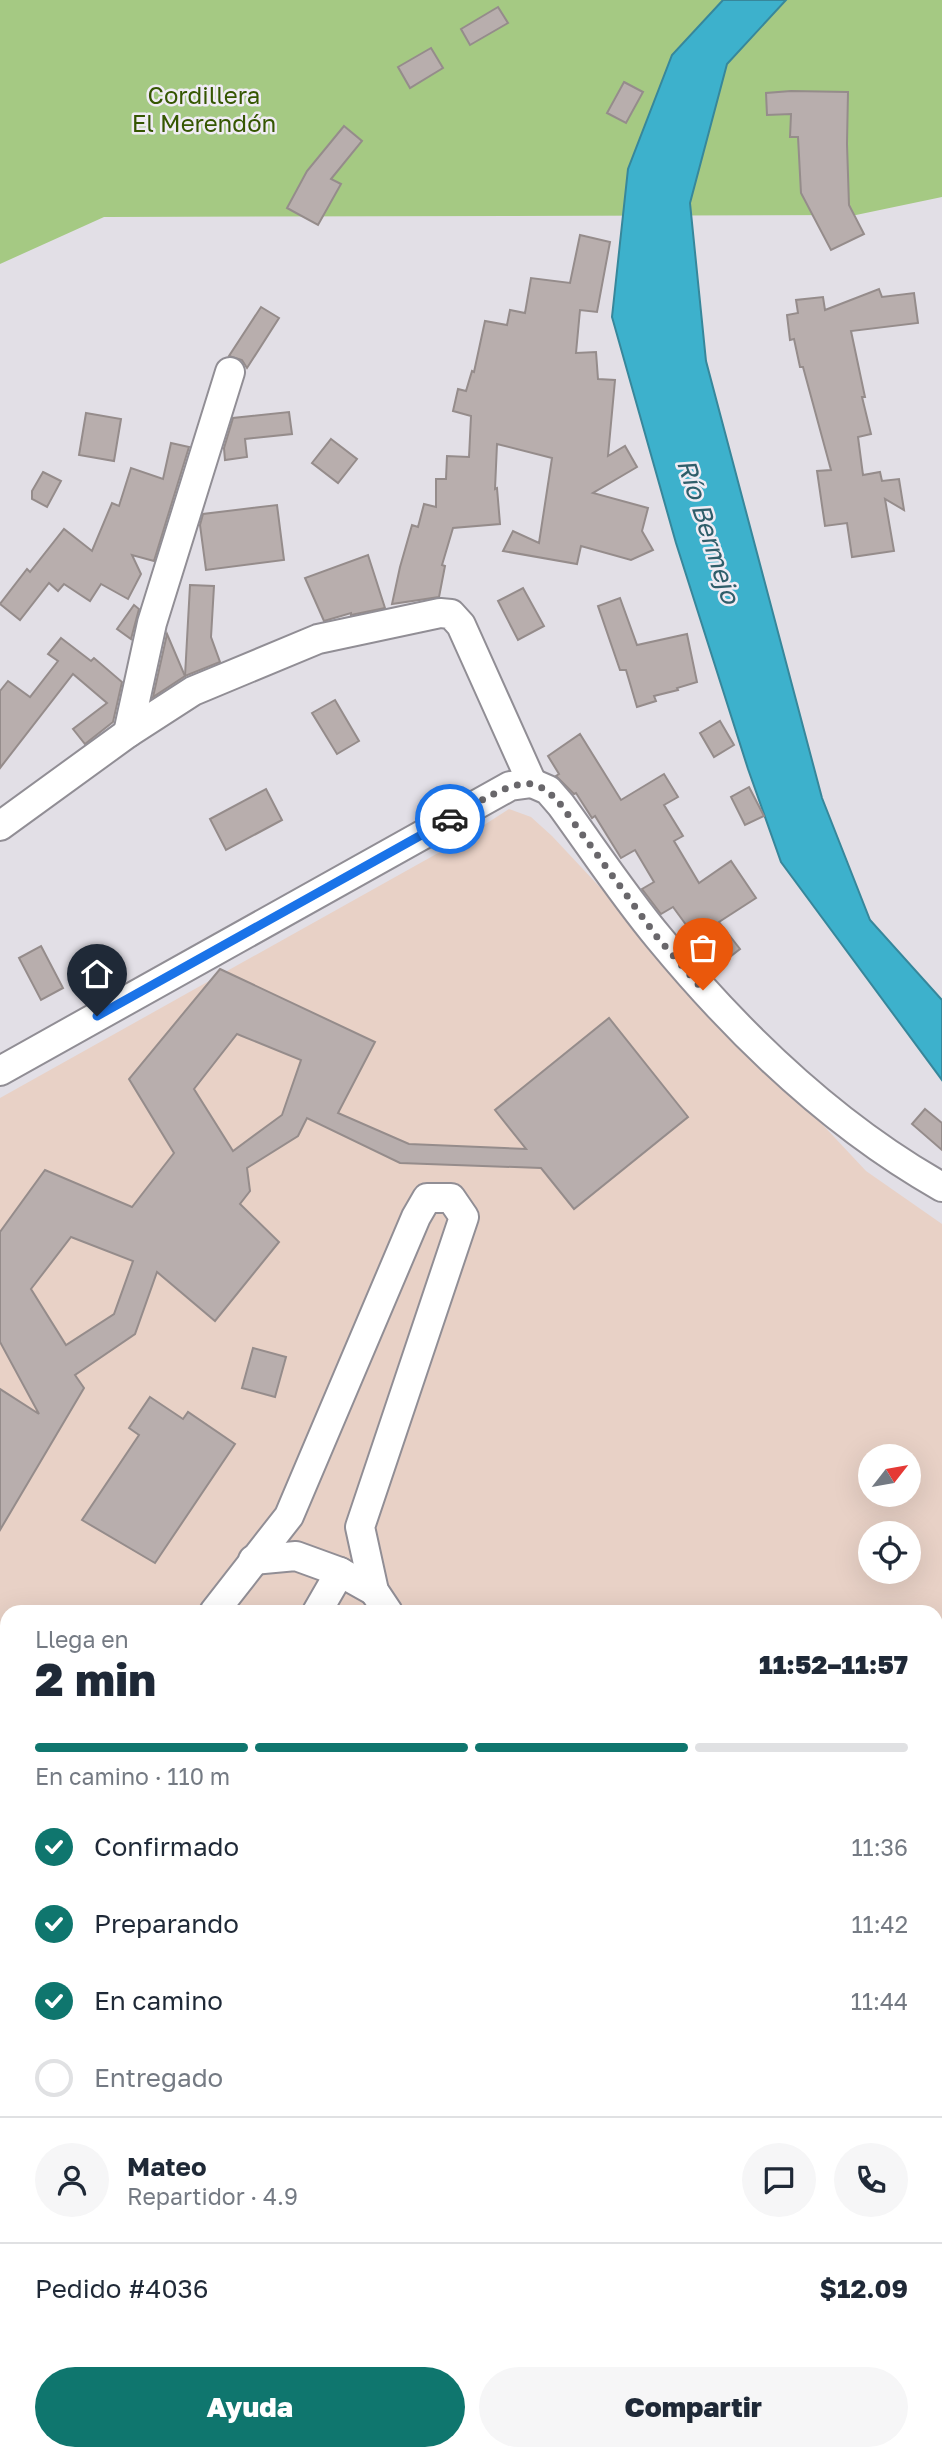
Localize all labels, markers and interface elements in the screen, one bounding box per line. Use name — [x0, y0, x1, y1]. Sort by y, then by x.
park label: Cordillera El Merendón — [132, 80, 276, 137]
water label: Río Bermejo — [671, 455, 747, 608]
courier — [415, 784, 485, 854]
icon: car — [431, 800, 469, 838]
pin — [673, 918, 733, 990]
icon: bag — [684, 929, 722, 967]
pin — [67, 944, 127, 1016]
icon: home — [78, 955, 116, 993]
north arrow — [858, 1444, 920, 1507]
map controls — [858, 1444, 921, 1584]
button: locate — [858, 1521, 921, 1584]
text: Llega en — [35, 1625, 129, 1653]
text: 11:52–11:57 — [759, 1649, 908, 1680]
text: 2 min — [35, 1651, 156, 1706]
text: En camino · 110 m — [35, 1762, 230, 1790]
icon: check — [35, 1828, 73, 1866]
text: Confirmado — [94, 1831, 239, 1862]
text: 11:36 — [851, 1833, 908, 1861]
icon: check — [35, 1905, 73, 1943]
text: Preparando — [94, 1908, 239, 1939]
text: 11:42 — [851, 1910, 908, 1938]
icon: check — [35, 1982, 73, 2020]
text: En camino — [94, 1985, 223, 2016]
text: 11:44 — [851, 1987, 908, 2015]
text: Entregado — [94, 2062, 223, 2093]
button: person — [35, 2143, 109, 2217]
button: chat — [742, 2143, 816, 2217]
button: phone — [834, 2143, 908, 2217]
text: Mateo — [127, 2151, 207, 2182]
text: Repartidor · 4.9 — [127, 2182, 298, 2210]
text: Pedido #4036 — [35, 2273, 209, 2304]
text: $12.09 — [820, 2273, 908, 2304]
button: Ayuda — [35, 2367, 465, 2447]
button: Compartir — [479, 2367, 908, 2447]

